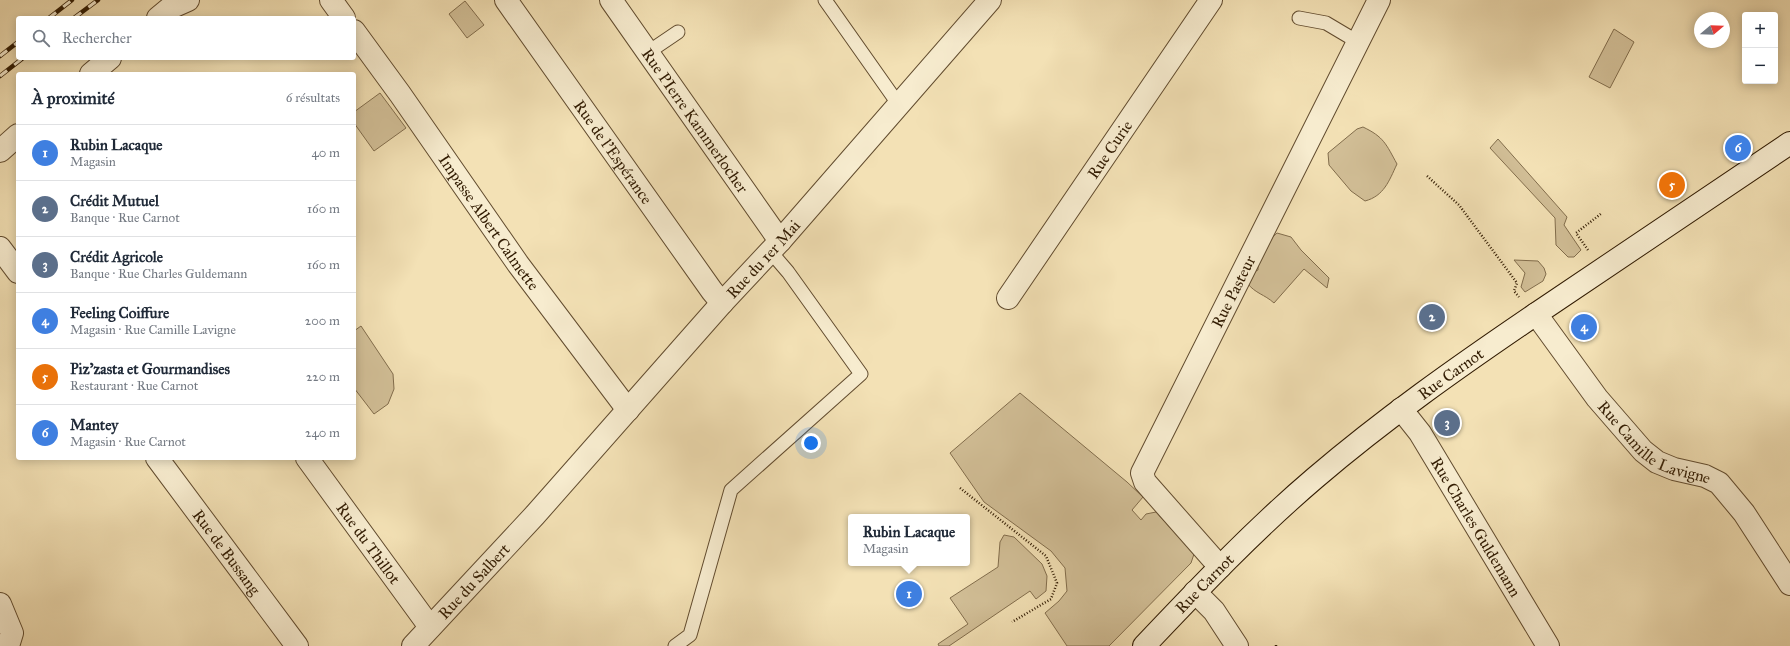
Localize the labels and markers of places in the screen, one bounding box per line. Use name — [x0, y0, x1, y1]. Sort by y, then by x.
pin: 6 — [1725, 133, 1751, 163]
pin: 5 — [1659, 170, 1685, 200]
pin: 2 — [1419, 302, 1445, 332]
pin: 4 — [1571, 312, 1597, 342]
pin: 3 — [1434, 408, 1460, 438]
pin: 1 — [896, 579, 922, 609]

